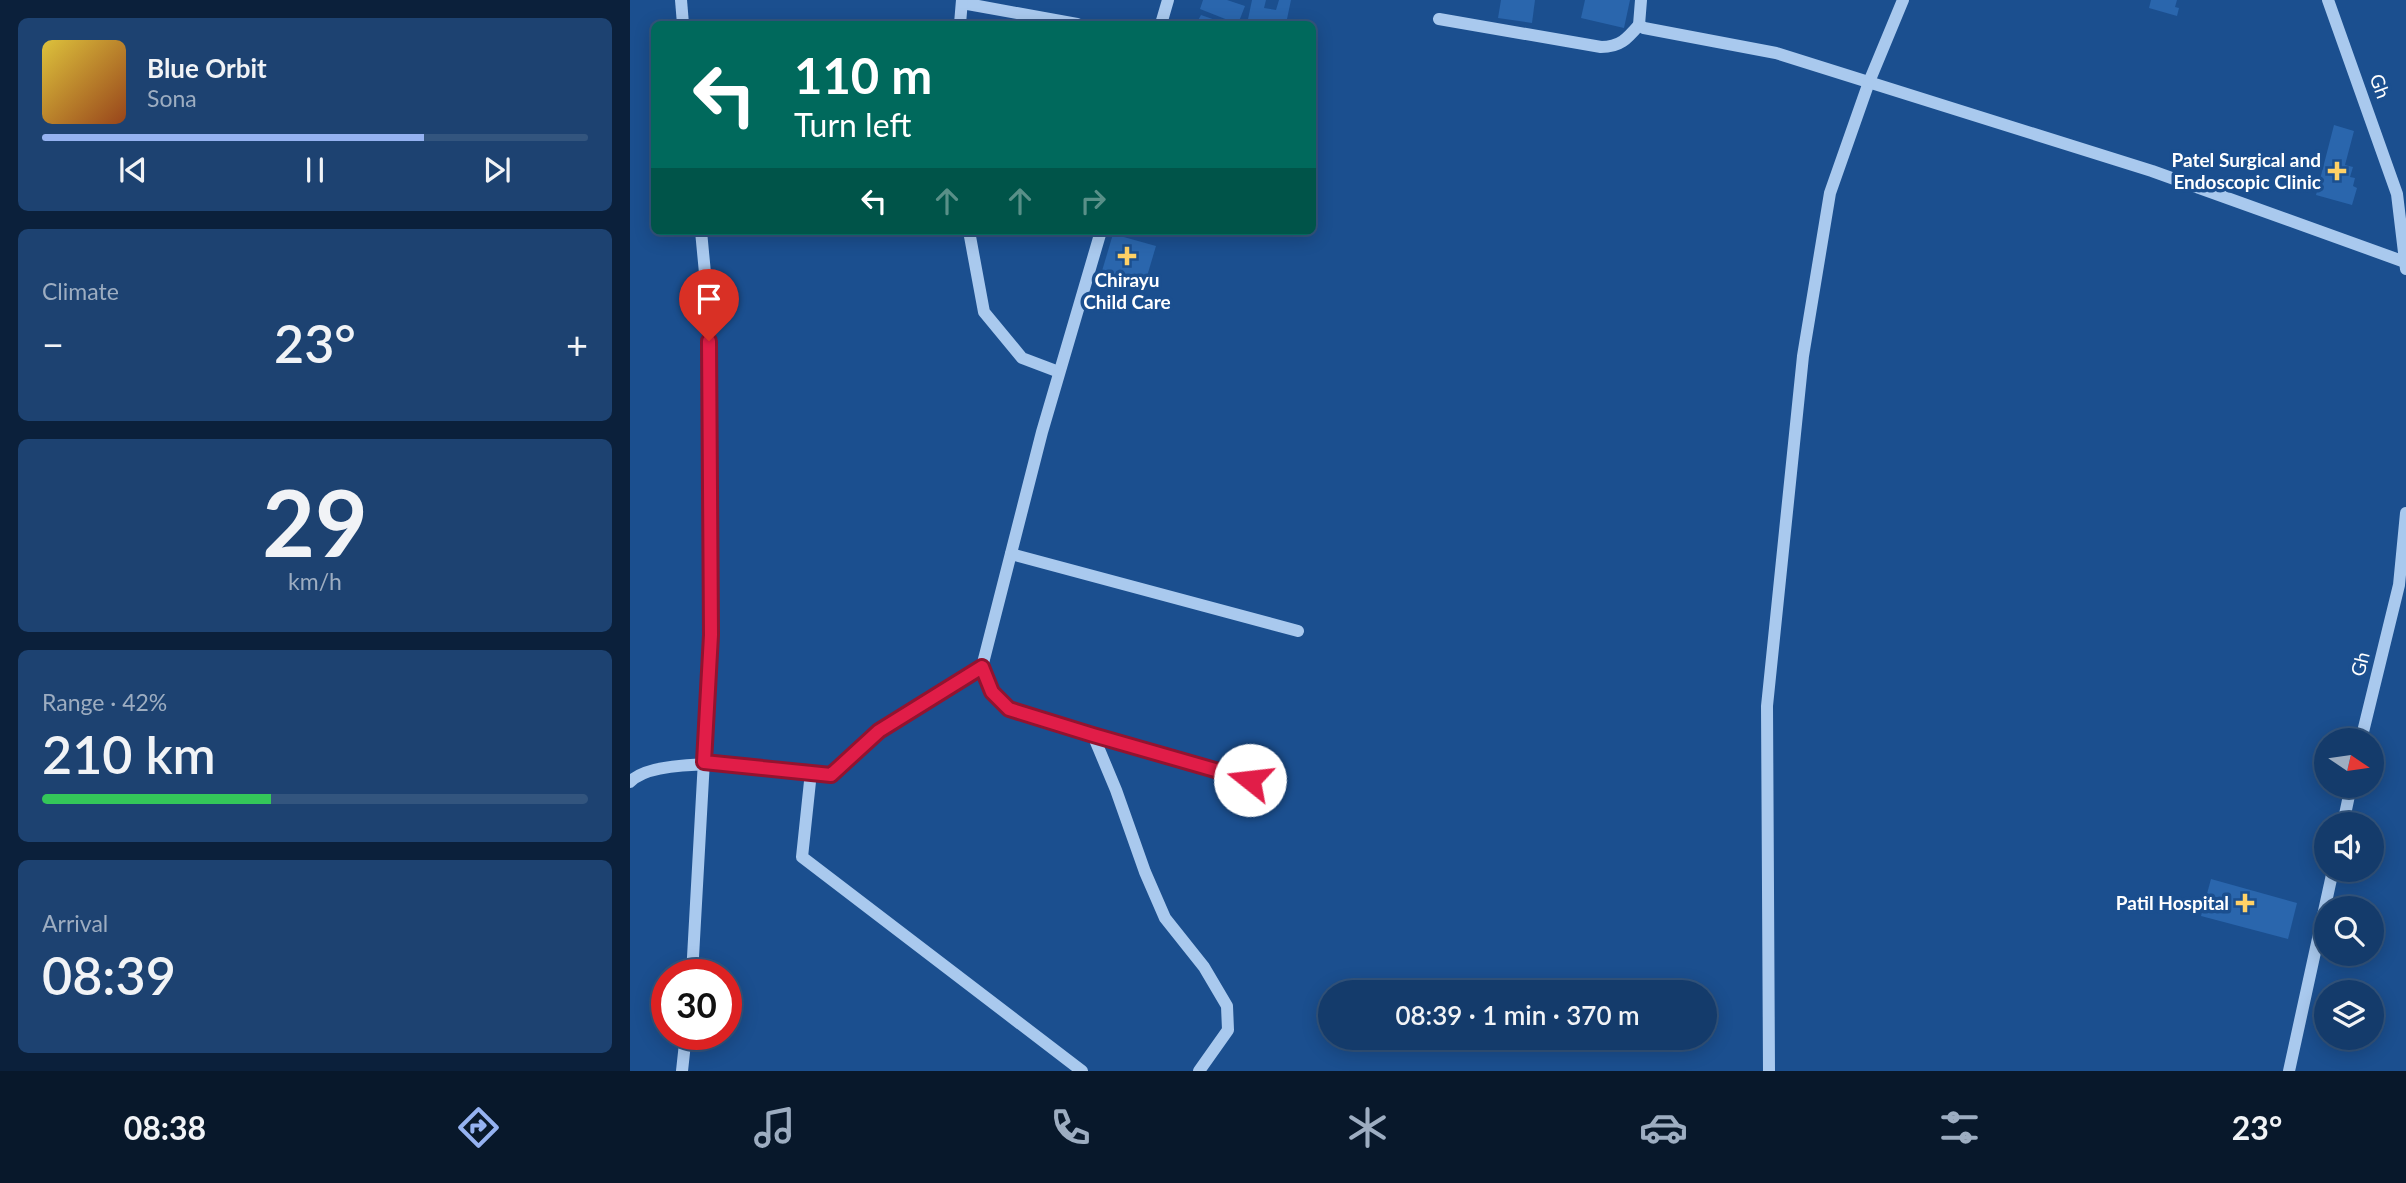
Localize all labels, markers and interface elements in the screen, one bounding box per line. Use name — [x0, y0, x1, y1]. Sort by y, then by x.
text: 110 m — [794, 46, 932, 104]
icon: left — [679, 49, 770, 140]
text: Blue Orbit — [147, 52, 267, 84]
street label: Gh — [2365, 70, 2395, 101]
text: Sona — [147, 84, 197, 112]
text: Turn left — [794, 105, 911, 144]
place label: Patel Surgical and Endoscopic Clinic — [2171, 148, 2321, 193]
icon: previous — [114, 151, 152, 189]
icon: pause — [296, 151, 334, 189]
icon: next — [478, 151, 516, 189]
marker: Patel Surgical and Endoscopic Clinic — [2327, 161, 2347, 181]
icon: left — [855, 182, 893, 220]
icon: ahead — [928, 182, 966, 220]
icon: ahead — [1001, 182, 1039, 220]
icon: right — [1074, 182, 1112, 220]
marker: Chirayu Child Care — [1117, 246, 1137, 266]
place label: Chirayu Child Care — [1083, 268, 1171, 313]
pin — [679, 269, 739, 341]
text: Climate — [42, 277, 119, 305]
icon: arrive — [690, 280, 728, 318]
text: 23° — [274, 312, 356, 374]
text: − — [42, 321, 64, 367]
text: + — [566, 321, 588, 367]
text: 29 — [262, 467, 368, 576]
text: km/h — [288, 567, 342, 595]
street label: Gh — [2345, 649, 2374, 679]
text: Range · 42% — [42, 688, 167, 716]
text: 210 km — [42, 723, 216, 785]
north arrow — [2314, 728, 2384, 798]
map controls — [2314, 728, 2384, 1050]
position arrow — [1213, 743, 1287, 817]
button: sound — [2314, 812, 2384, 882]
place label: Patil Hospital — [2116, 891, 2229, 914]
marker: Patil Hospital — [2235, 893, 2255, 913]
button: search — [2314, 896, 2384, 966]
text: Arrival — [42, 909, 108, 937]
text: 08:39 — [42, 944, 176, 1006]
speed limit sign: 30 — [651, 959, 742, 1050]
button: layers — [2314, 980, 2384, 1050]
text: 08:39 · 1 min · 370 m — [1395, 999, 1640, 1031]
icon: directions — [454, 1103, 503, 1152]
icon: music — [750, 1103, 799, 1152]
icon: phone — [1046, 1103, 1095, 1152]
icon: climate — [1343, 1103, 1392, 1152]
icon: car — [1639, 1103, 1688, 1152]
icon: filters — [1935, 1103, 1984, 1152]
text: 08:38 — [124, 1108, 206, 1147]
text: 23° — [2232, 1108, 2282, 1147]

